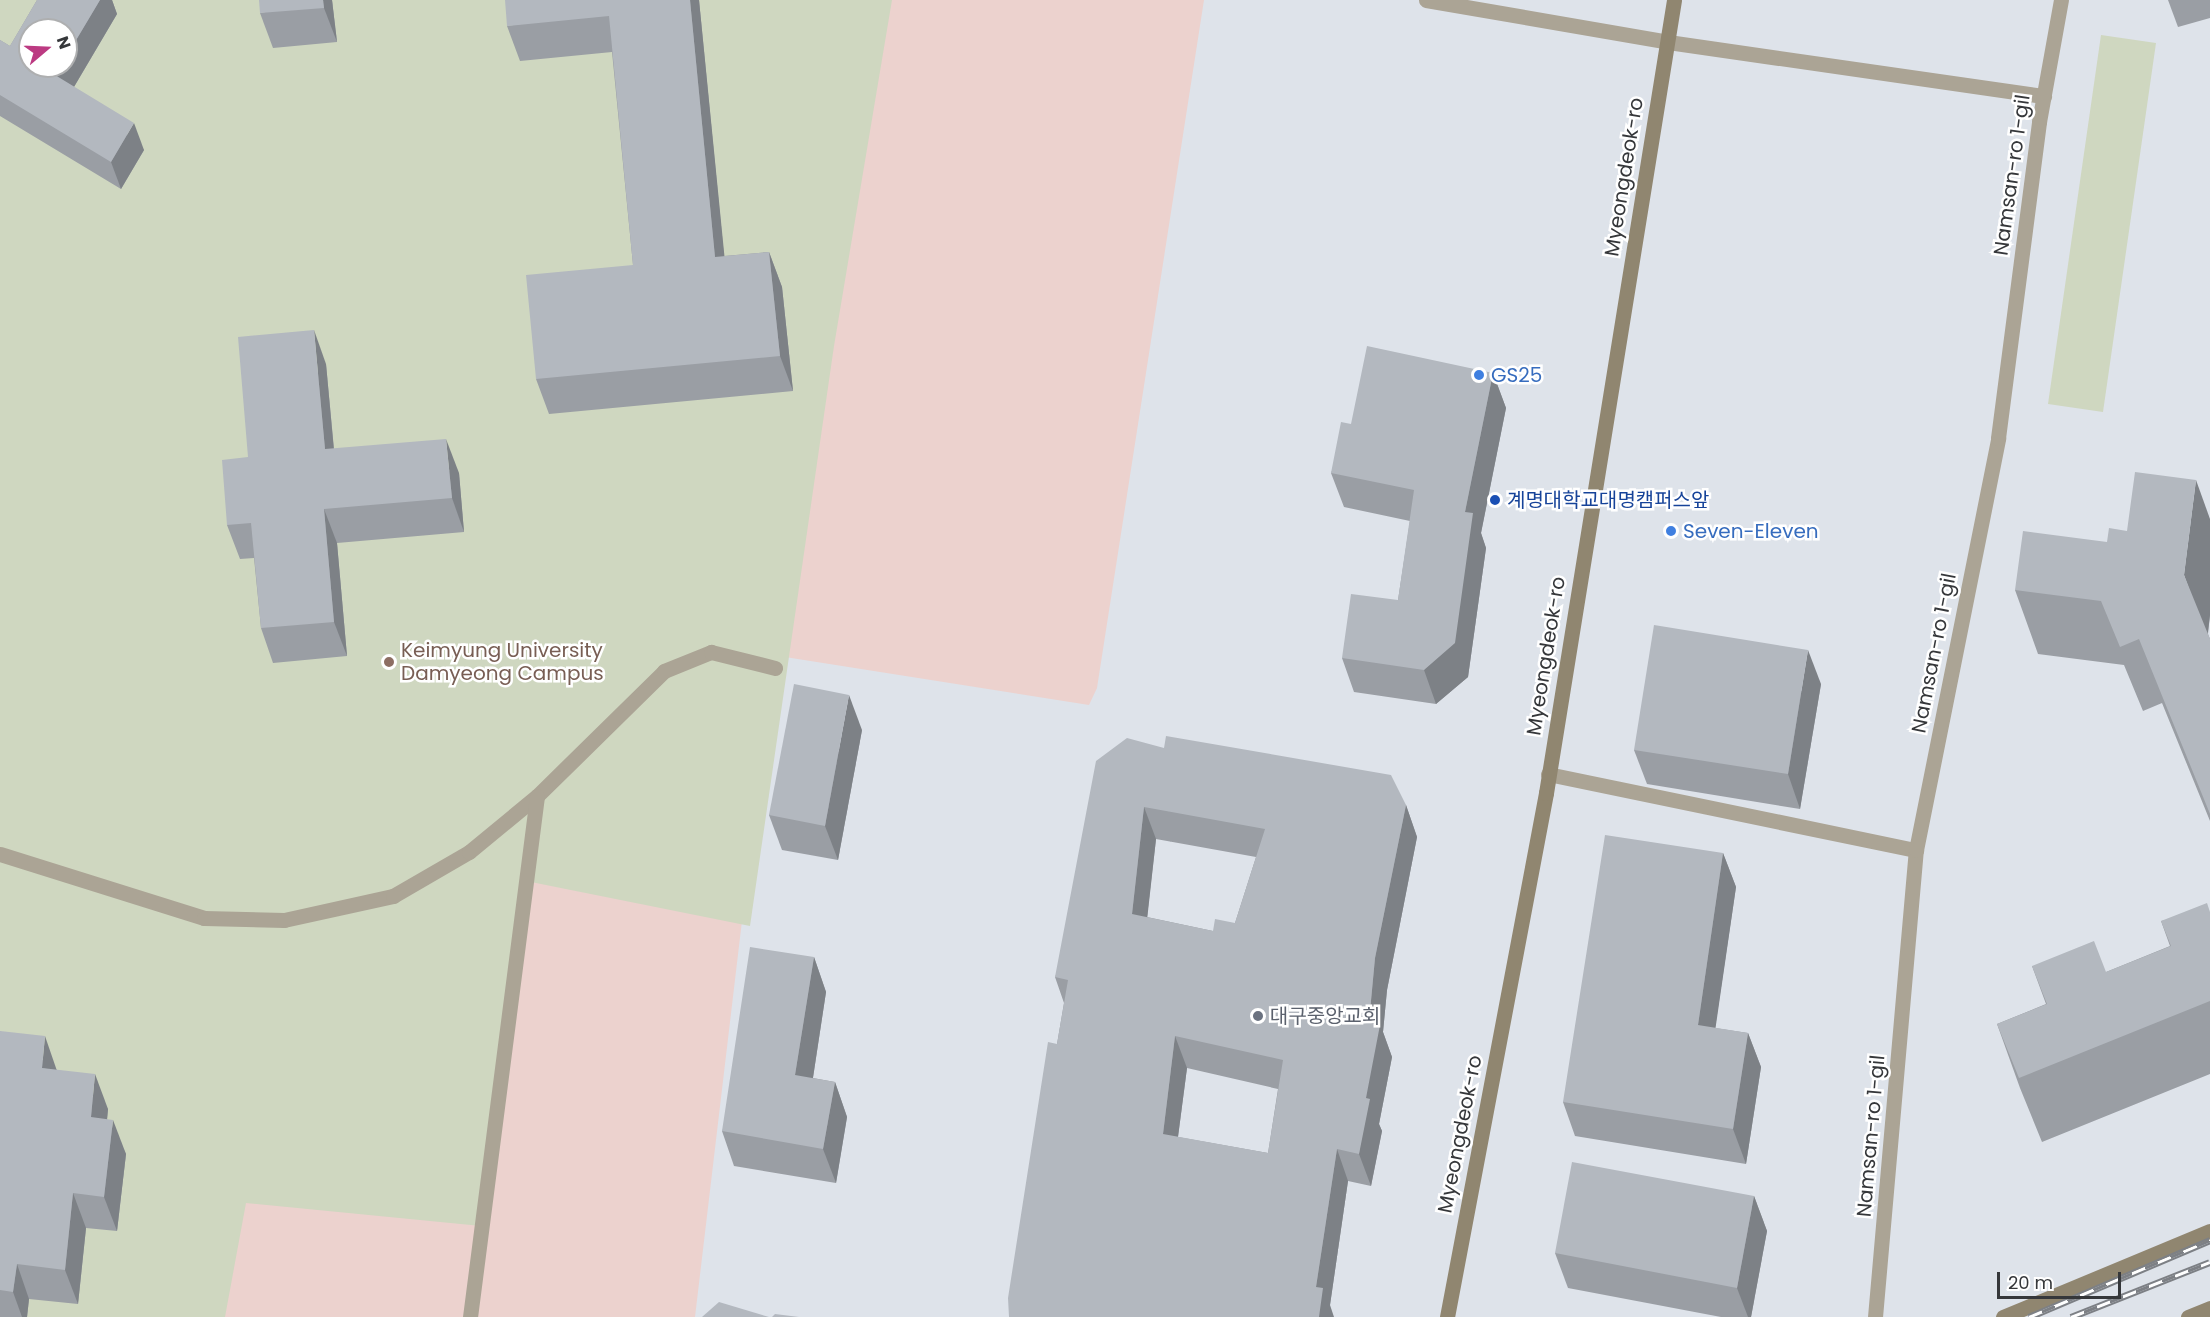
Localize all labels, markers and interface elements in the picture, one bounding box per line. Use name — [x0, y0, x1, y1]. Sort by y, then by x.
north arrow — [18, 18, 78, 78]
text: N — [51, 33, 76, 52]
street label: Namsan-ro 1-gil — [1989, 93, 2035, 257]
street label: Myeongdeok-ro — [1600, 96, 1648, 258]
place label: GS25 — [1491, 363, 1542, 387]
marker: GS25 — [1472, 368, 1486, 382]
place label: 계명대학교대명캠퍼스앞 — [1507, 488, 1709, 512]
marker: 계명대학교대명캠퍼스앞 — [1488, 493, 1502, 507]
place label: Seven-Eleven — [1683, 519, 1819, 543]
marker: Seven-Eleven — [1664, 524, 1678, 538]
street label: Namsan-ro 1-gil — [1907, 571, 1961, 735]
street label: Myeongdeok-ro — [1522, 575, 1570, 737]
place label: Keimyung University Damyeong Campus — [401, 638, 604, 685]
marker: Keimyung University Damyeong Campus — [382, 655, 396, 669]
place label: 대구중앙교회 — [1270, 1004, 1380, 1028]
marker: 대구중앙교회 — [1251, 1009, 1265, 1023]
street label: Myeongdeok-ro — [1433, 1053, 1487, 1215]
street label: Namsan-ro 1-gil — [1852, 1054, 1890, 1218]
scale bar — [2000, 1260, 2124, 1298]
text: 20 m — [2008, 1270, 2053, 1295]

